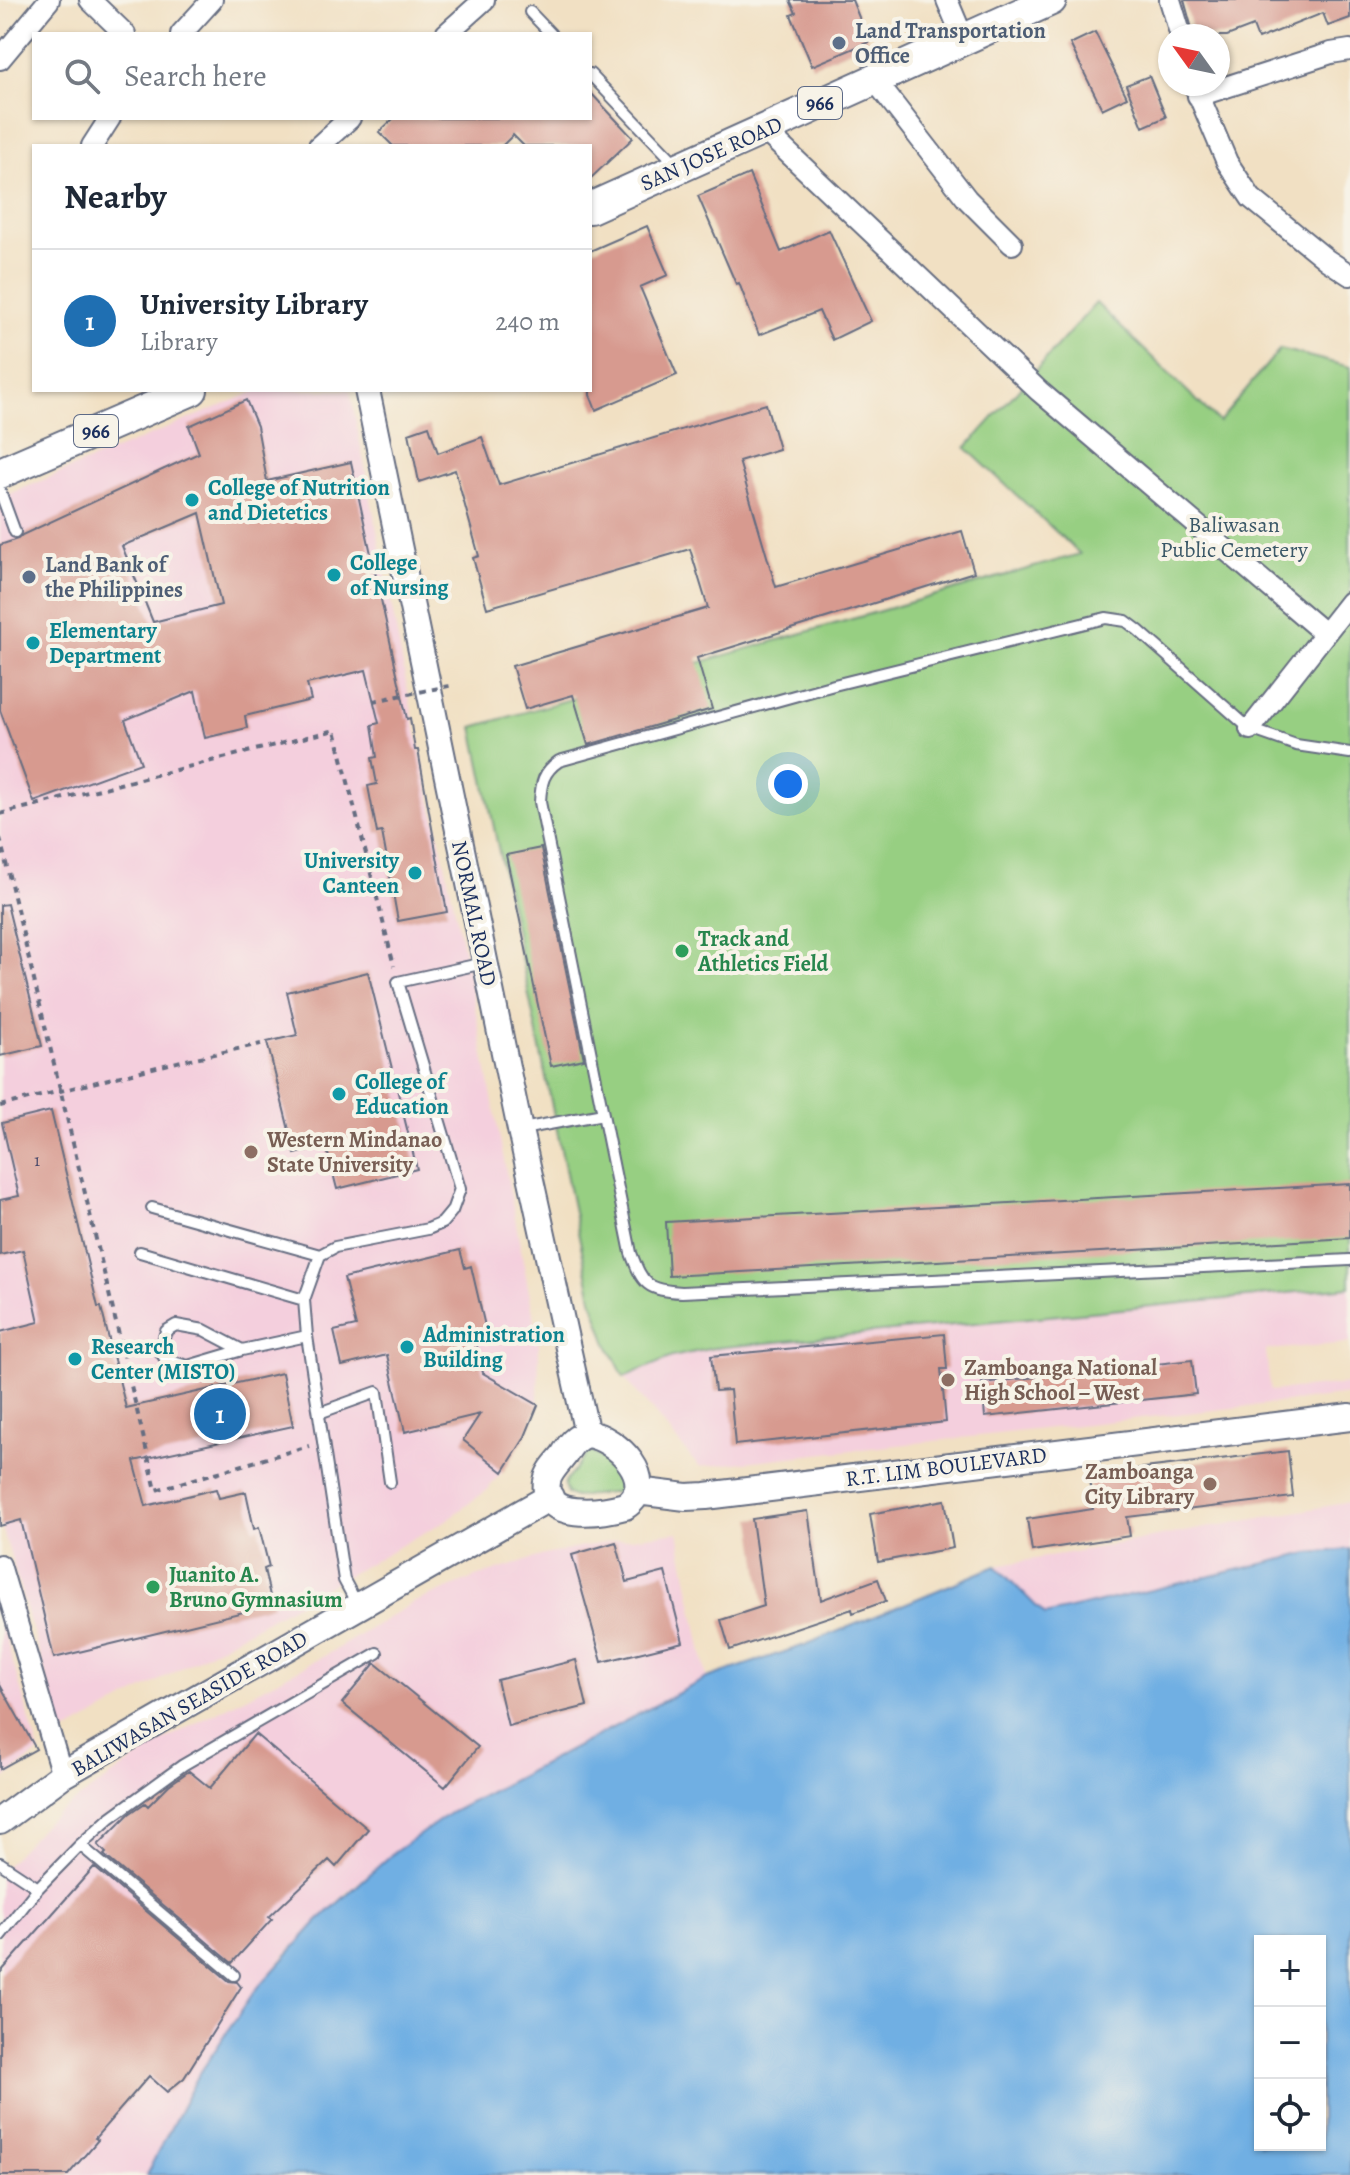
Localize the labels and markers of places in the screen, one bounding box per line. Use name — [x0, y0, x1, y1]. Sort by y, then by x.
place label: Land Transportation Office — [855, 16, 1046, 71]
marker: Land Transportation Office — [830, 34, 848, 52]
place label: College of Nutrition and Dietetics — [208, 473, 390, 528]
marker: College of Nutrition and Dietetics — [183, 491, 201, 509]
place label: College of Nursing — [350, 548, 449, 603]
place label: Land Bank of the Philippines — [45, 550, 183, 605]
marker: College of Nursing — [325, 566, 343, 584]
marker: Land Bank of the Philippines — [20, 568, 38, 586]
place label: Elementary Department — [49, 616, 162, 671]
marker: Elementary Department — [24, 634, 42, 652]
place label: University Canteen — [304, 846, 400, 901]
marker: University Canteen — [406, 864, 424, 882]
place label: Track and Athletics Field — [697, 924, 828, 979]
marker: Track and Athletics Field — [673, 942, 691, 960]
place label: College of Education — [355, 1067, 449, 1122]
marker: College of Education — [330, 1085, 348, 1103]
place label: Western Mindanao State University — [266, 1125, 442, 1180]
marker: Western Mindanao State University — [242, 1143, 260, 1161]
place label: Administration Building — [422, 1320, 565, 1375]
place label: Research Center (MISTO) — [91, 1332, 235, 1387]
marker: Administration Building — [398, 1338, 416, 1356]
marker: Research Center (MISTO) — [66, 1350, 84, 1368]
place label: Zamboanga National High School – West — [964, 1353, 1157, 1408]
marker: Zamboanga National High School – West — [939, 1371, 957, 1389]
pin: 1 — [194, 1384, 246, 1444]
place label: Zamboanga City Library — [1085, 1457, 1195, 1512]
marker: Zamboanga City Library — [1201, 1475, 1219, 1493]
place label: Juanito A. Bruno Gymnasium — [169, 1560, 343, 1615]
marker: Juanito A. Bruno Gymnasium — [144, 1578, 162, 1596]

